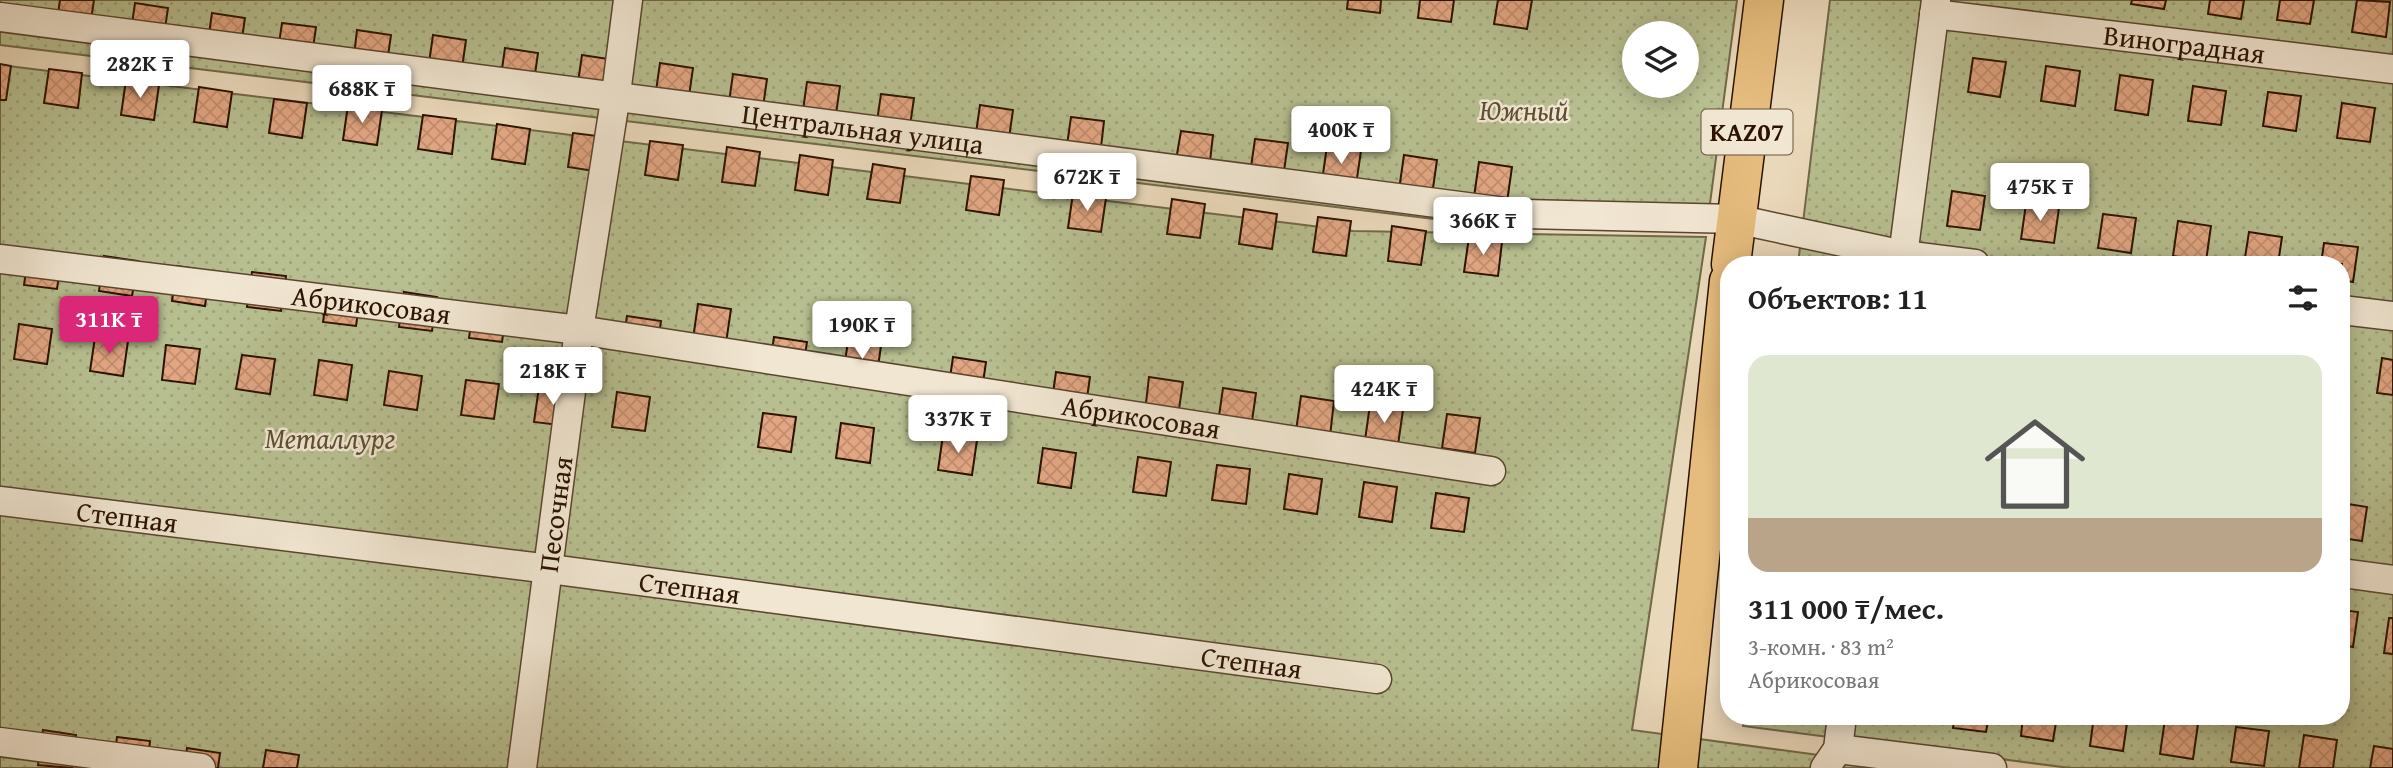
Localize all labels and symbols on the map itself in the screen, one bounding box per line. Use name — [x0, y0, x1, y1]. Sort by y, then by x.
street label: Виноградная — [2101, 13, 2267, 73]
pin: 282K ₸ — [83, 41, 197, 100]
pin: 688K ₸ — [305, 66, 419, 125]
park label: Южный — [1479, 89, 1569, 130]
street label: Центральная улица — [739, 92, 987, 164]
pin: 400K ₸ — [1284, 106, 1398, 166]
road number: KAZ07 — [1702, 110, 1792, 154]
pin: 672K ₸ — [1030, 154, 1144, 213]
pin: 475K ₸ — [1983, 164, 2097, 223]
pin: 366K ₸ — [1426, 198, 1540, 257]
street label: Абрикосовая — [289, 274, 453, 334]
pin: 311K ₸ — [52, 296, 166, 356]
pin: 190K ₸ — [805, 302, 919, 361]
pin: 218K ₸ — [496, 348, 610, 407]
pin: 424K ₸ — [1327, 366, 1441, 425]
street label: Абрикосовая — [1059, 384, 1223, 449]
pin: 337K ₸ — [901, 396, 1015, 455]
park label: Металлург — [265, 417, 395, 458]
street label: Песочная — [527, 454, 582, 575]
street label: Степная — [74, 490, 180, 543]
street label: Степная — [637, 560, 743, 614]
street label: Степная — [1199, 635, 1305, 689]

